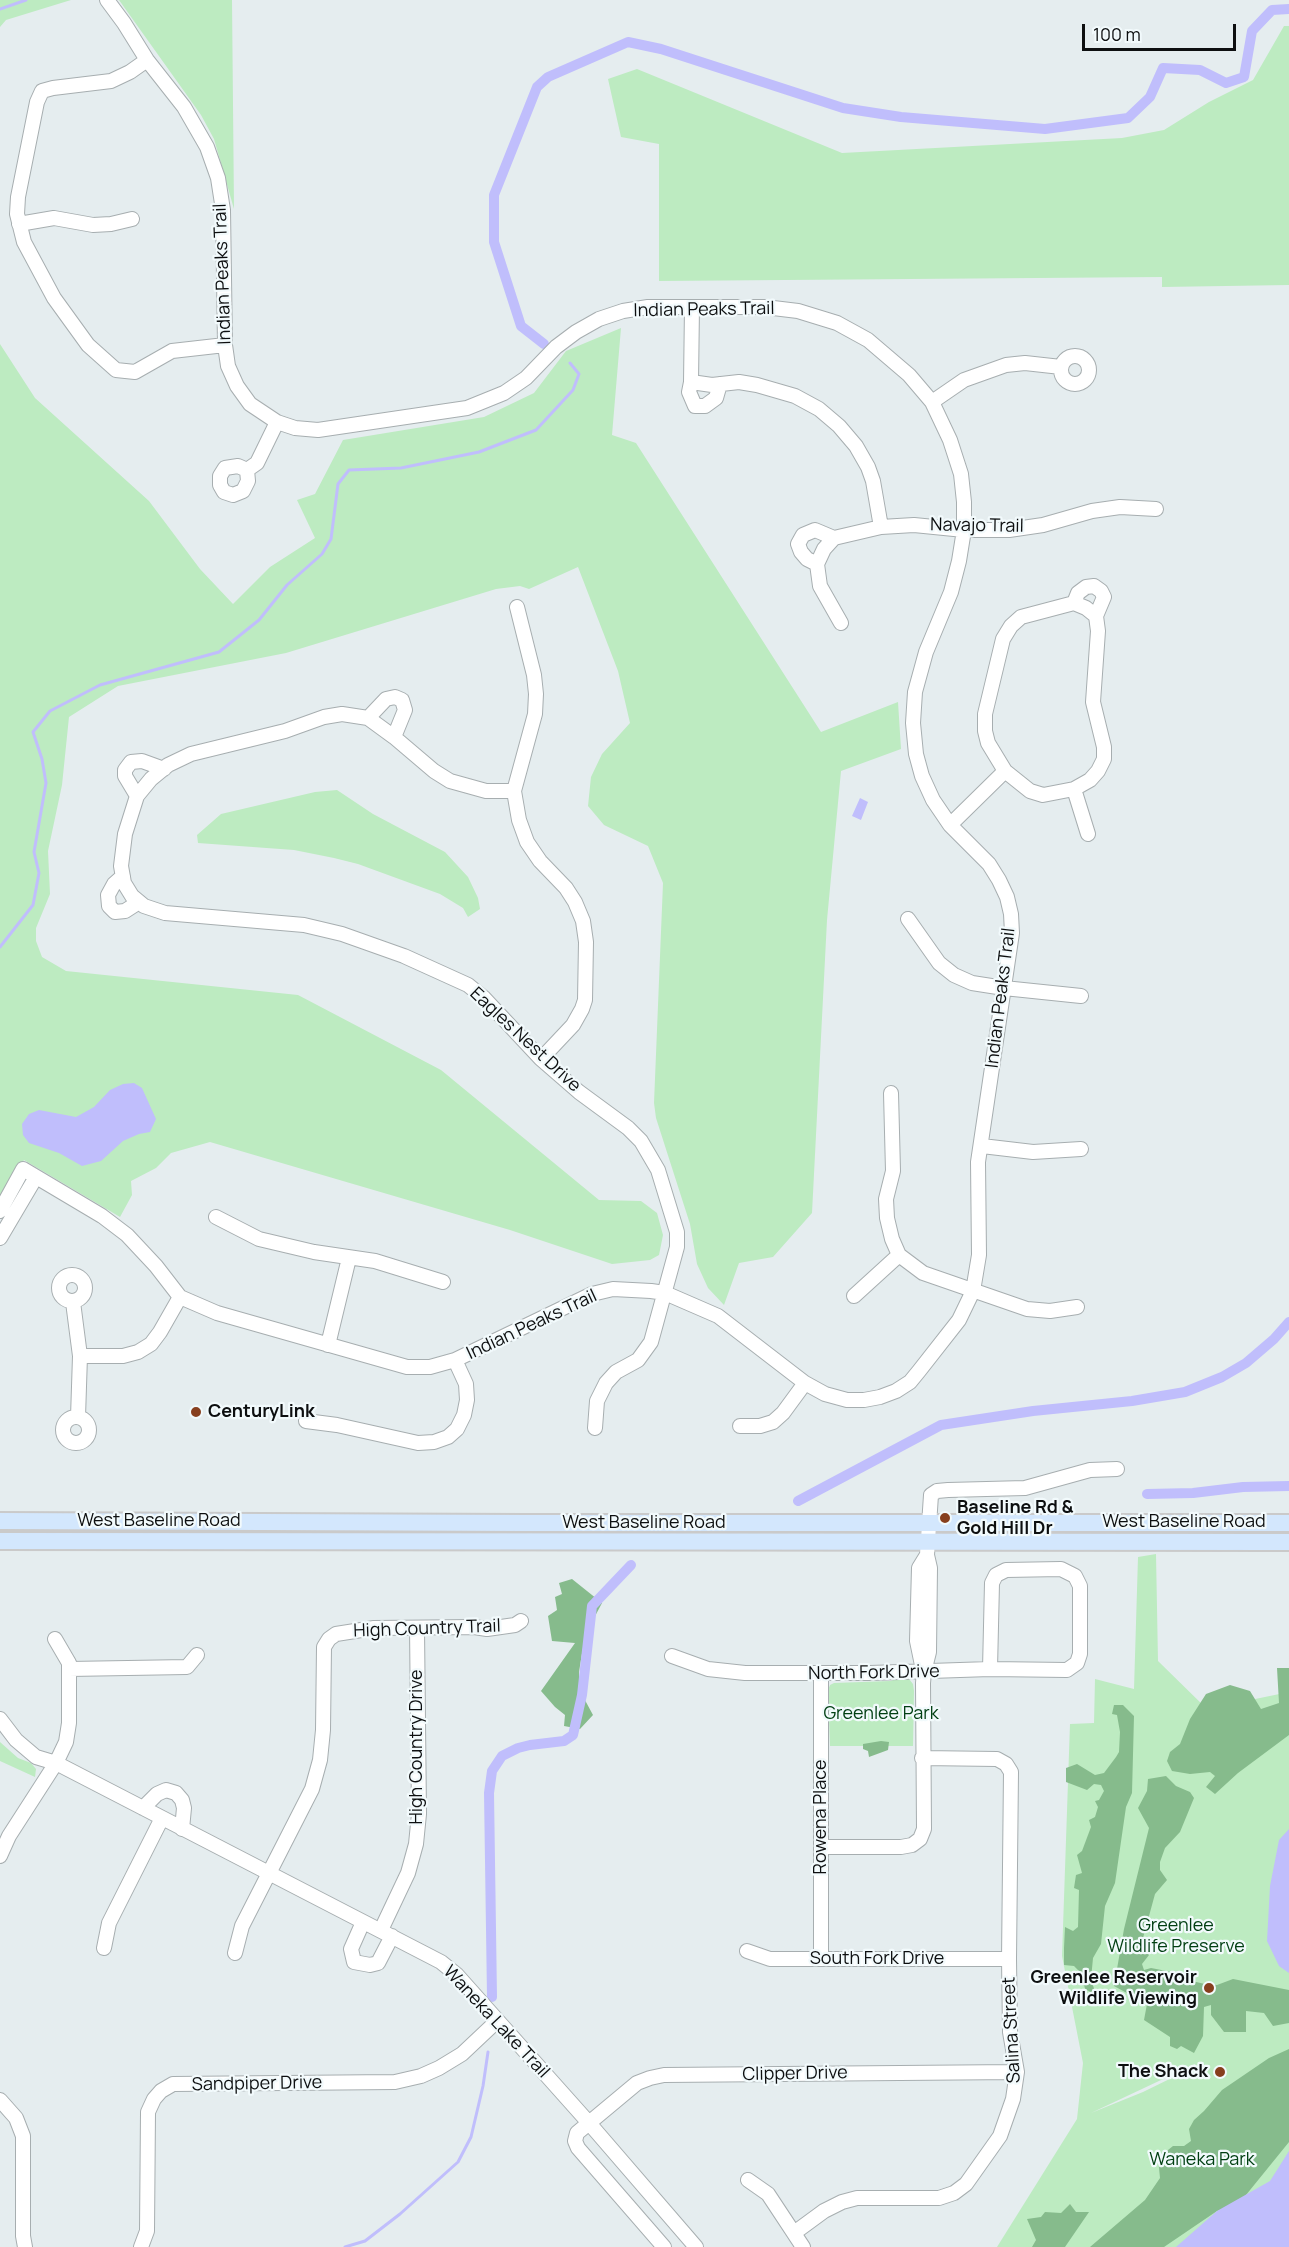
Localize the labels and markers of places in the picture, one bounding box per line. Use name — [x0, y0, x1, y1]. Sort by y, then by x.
place label: CenturyLink — [208, 1401, 315, 1423]
marker: CenturyLink — [189, 1405, 203, 1419]
place label: Baseline Rd & Gold Hill Dr — [957, 1497, 1074, 1540]
marker: Baseline Rd & Gold Hill Dr — [938, 1511, 952, 1525]
place label: Greenlee Reservoir Wildlife Viewing — [1030, 1967, 1197, 2010]
marker: Greenlee Reservoir Wildlife Viewing — [1202, 1981, 1216, 1995]
place label: The Shack — [1118, 2061, 1208, 2083]
marker: The Shack — [1213, 2065, 1227, 2079]

